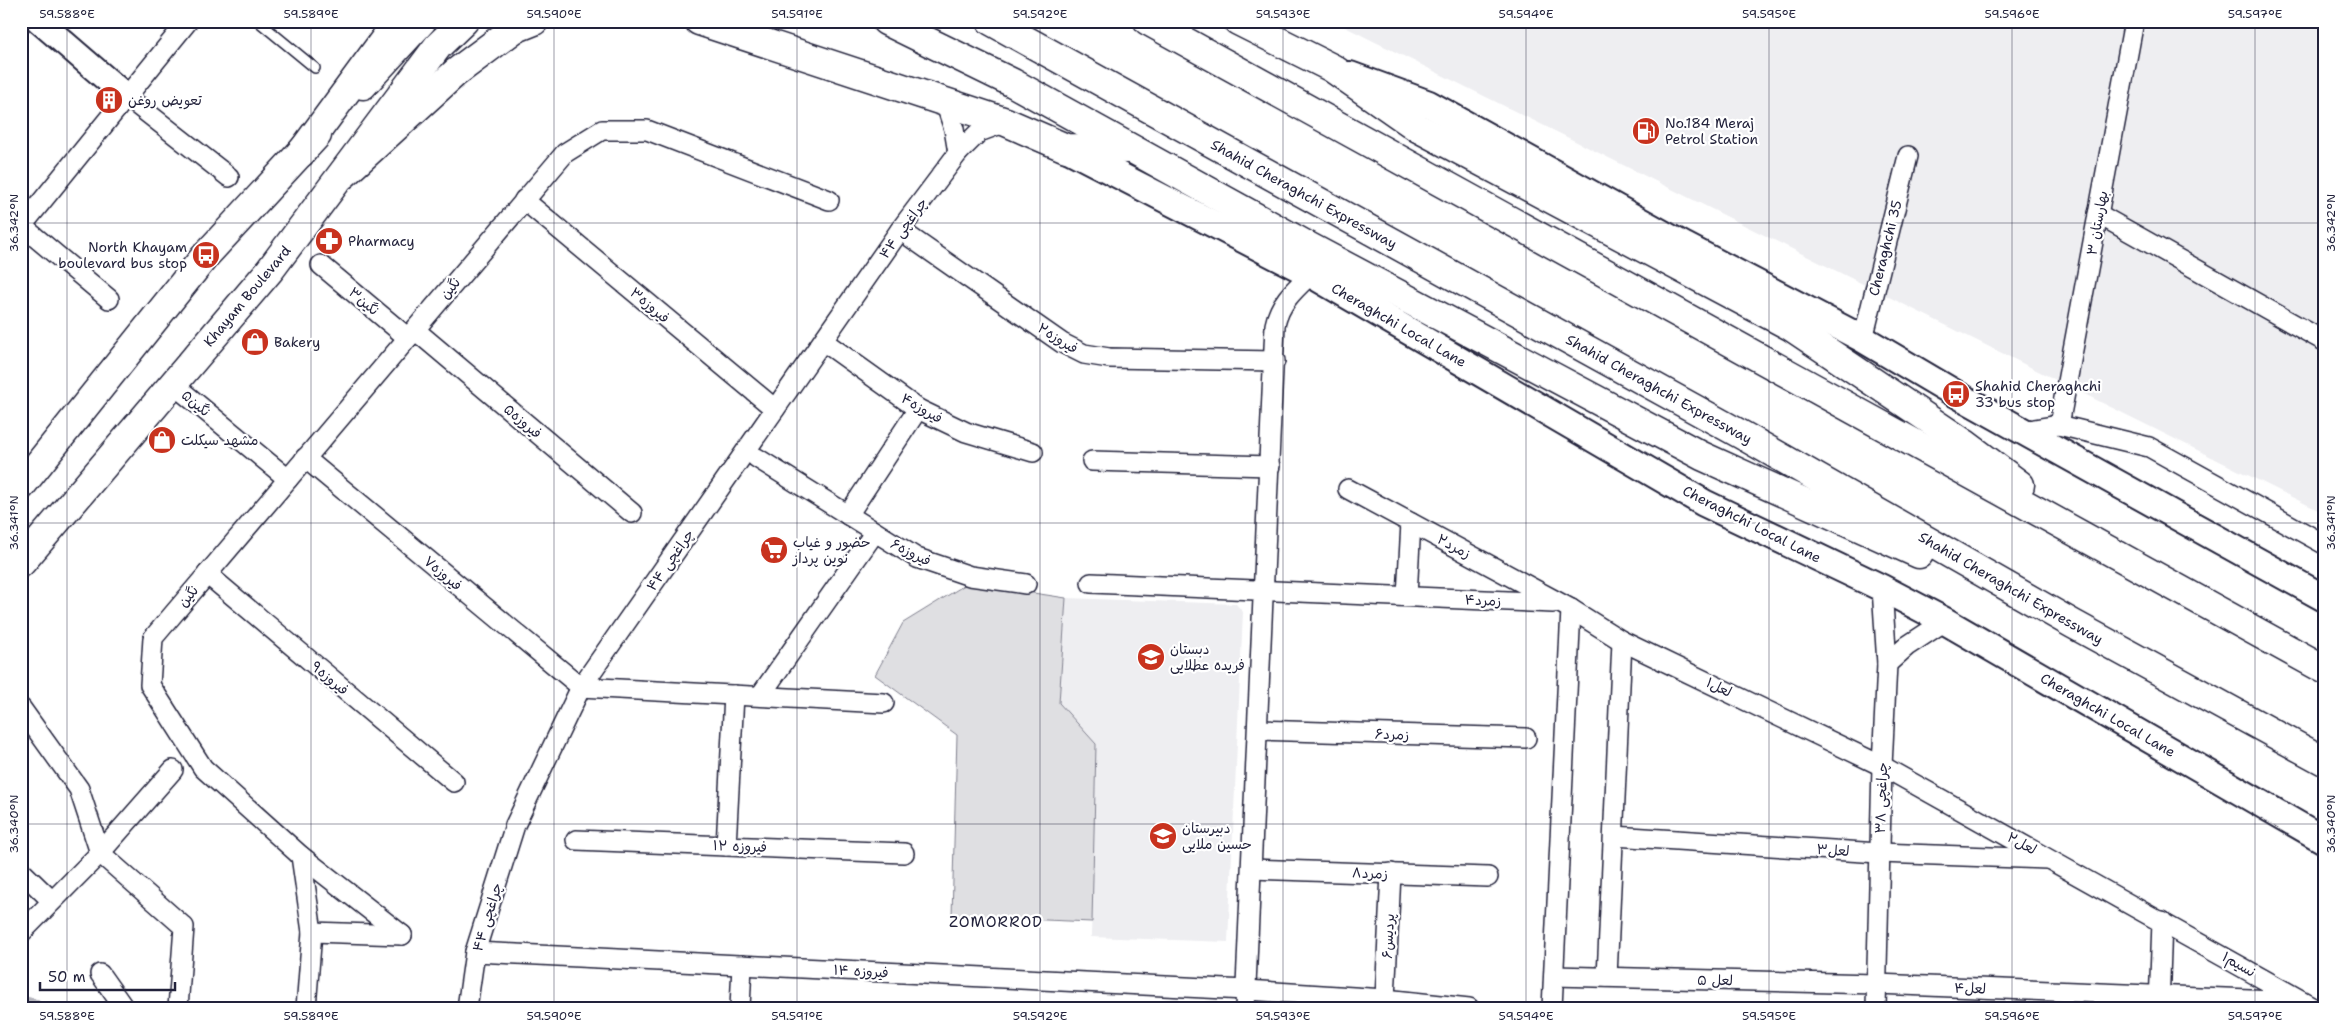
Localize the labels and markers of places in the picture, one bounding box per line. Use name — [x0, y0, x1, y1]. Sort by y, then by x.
building icon: تعویض روغن — [94, 85, 124, 115]
place label: تعویض روغن — [128, 91, 203, 110]
place label: No.184 Meraj Petrol Station — [1665, 114, 1759, 148]
fuel station icon: No.184 Meraj Petrol Station — [1631, 116, 1661, 146]
pharmacy icon: Pharmacy — [314, 226, 344, 256]
place label: Pharmacy — [348, 232, 415, 250]
place label: North Khayam boulevard bus stop — [58, 238, 187, 272]
bus stop icon: North Khayam boulevard bus stop — [191, 240, 221, 270]
shop icon: Bakery — [240, 327, 270, 357]
place label: Bakery — [274, 333, 320, 351]
place label: Shahid Cheraghchi 33 bus stop — [1975, 377, 2101, 411]
bus stop icon: Shahid Cheraghchi 33 bus stop — [1941, 379, 1971, 409]
shop icon: مشهد سیکلت — [147, 425, 177, 455]
place label: مشهد سیکلت — [181, 431, 258, 449]
place label: حضور و غیاب نوین پرداز — [792, 533, 871, 568]
supermarket icon: حضور و غیاب نوین پرداز — [759, 535, 789, 565]
place label: دبستان فریده عطلایی — [1170, 640, 1245, 674]
school or university icon: دبستان فریده عطلایی — [1136, 642, 1166, 672]
place label: دبیرستان حسین ملایی — [1182, 819, 1252, 853]
school or university icon: دبیرستان حسین ملایی — [1148, 821, 1178, 851]

